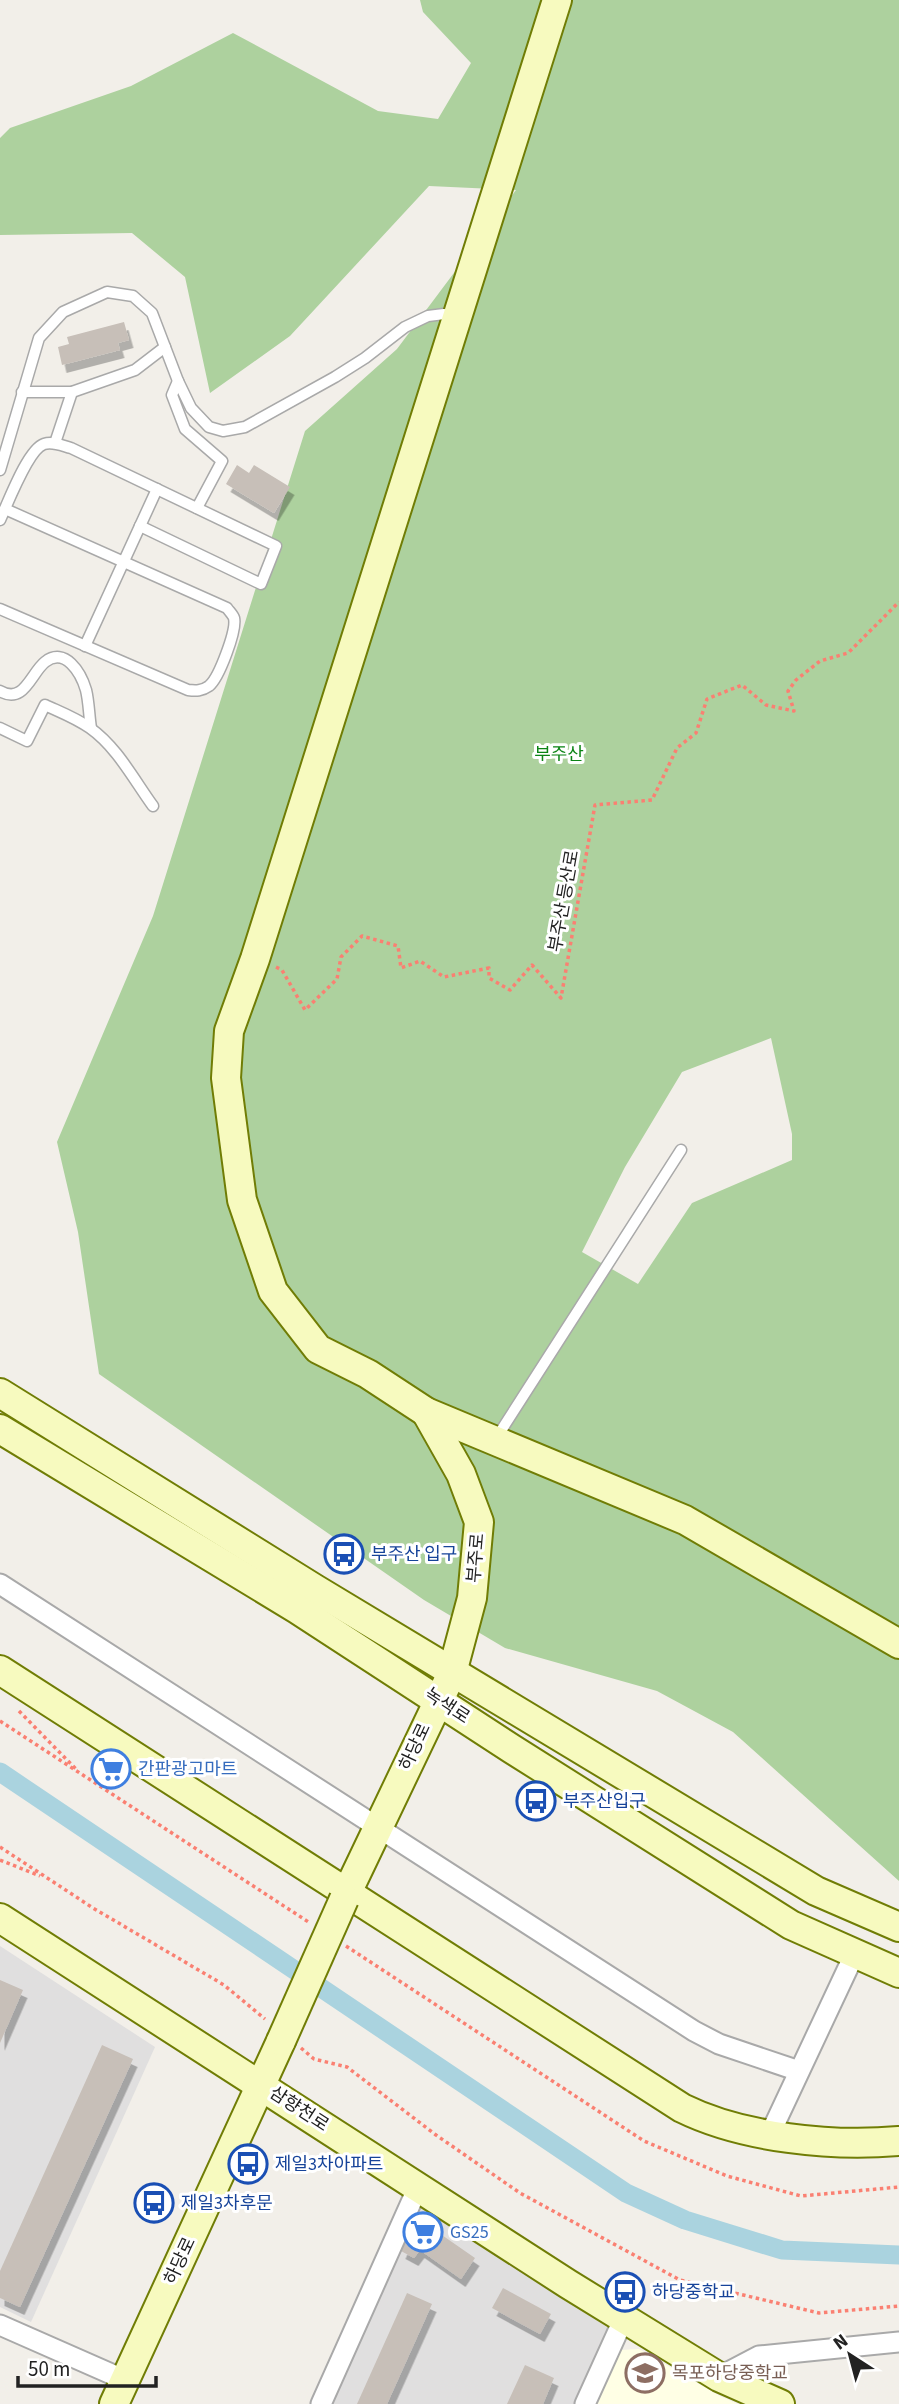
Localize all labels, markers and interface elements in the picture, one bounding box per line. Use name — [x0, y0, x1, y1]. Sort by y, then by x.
park label: 부주산 — [534, 742, 584, 767]
street label: 부주산 등산로 — [543, 848, 585, 954]
street label: 부주로 — [461, 1532, 491, 1584]
bus stop icon: 부주산 입구 — [323, 1533, 365, 1575]
place label: 부주산 입구 — [371, 1542, 457, 1567]
street label: 녹색로 — [419, 1682, 475, 1730]
street label: 하당로 — [393, 1719, 437, 1775]
supermarket icon: 간판광고마트 — [90, 1748, 132, 1790]
place label: 간판광고마트 — [138, 1757, 237, 1782]
bus stop icon: 부주산입구 — [515, 1780, 557, 1822]
place label: 부주산입구 — [563, 1789, 646, 1814]
street label: 삼향천로 — [264, 2080, 334, 2138]
bus stop icon: 제일3차아파트 — [227, 2143, 269, 2185]
place label: 제일3차아파트 — [275, 2152, 383, 2177]
bus stop icon: 제일3차후문 — [133, 2182, 175, 2224]
place label: 제일3차후문 — [181, 2191, 273, 2216]
supermarket icon: GS25 — [402, 2211, 444, 2253]
place label: GS25 — [450, 2220, 489, 2245]
street label: 하당로 — [158, 2233, 202, 2289]
bus stop icon: 하당중학교 — [604, 2271, 646, 2313]
place label: 하당중학교 — [652, 2280, 735, 2305]
north arrow — [815, 2320, 885, 2390]
text: N — [828, 2328, 854, 2357]
scale bar — [18, 2344, 156, 2388]
school or university icon: 목포하당중학교 — [624, 2352, 666, 2394]
text: 50 m — [28, 2354, 70, 2384]
place label: 목포하당중학교 — [672, 2361, 788, 2386]

